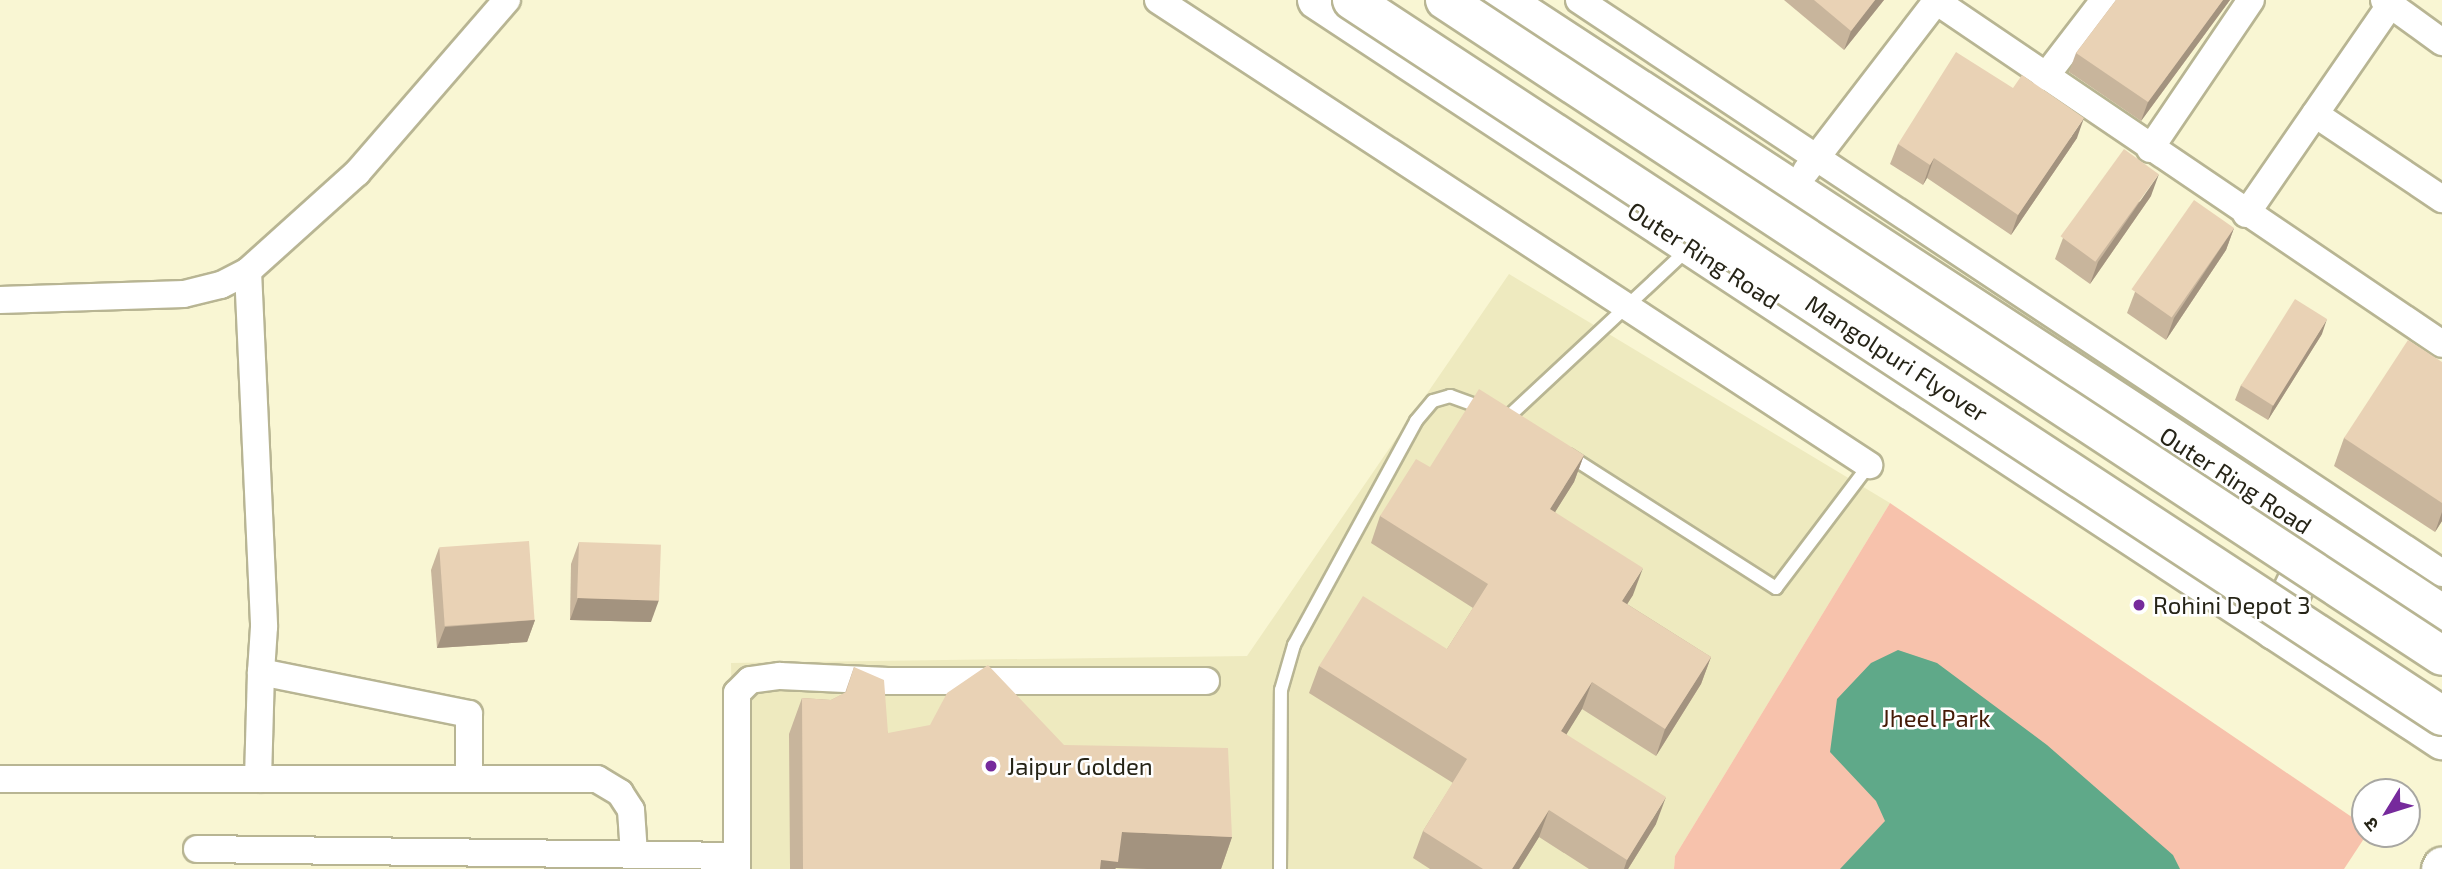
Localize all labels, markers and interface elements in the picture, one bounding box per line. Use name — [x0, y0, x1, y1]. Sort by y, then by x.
street label: Outer Ring Road — [1623, 195, 1785, 315]
street label: Mangolpuri Flyover — [1801, 288, 1993, 428]
street label: Outer Ring Road — [2155, 420, 2317, 540]
place label: Rohini Depot 3 — [2153, 591, 2311, 619]
marker: Rohini Depot 3 — [2131, 597, 2147, 613]
park label: Jheel Park — [1881, 704, 1991, 732]
place label: Jaipur Golden — [1007, 752, 1153, 780]
marker: Jaipur Golden — [981, 756, 1001, 776]
north arrow — [2351, 778, 2421, 848]
text: उ — [2358, 814, 2383, 836]

